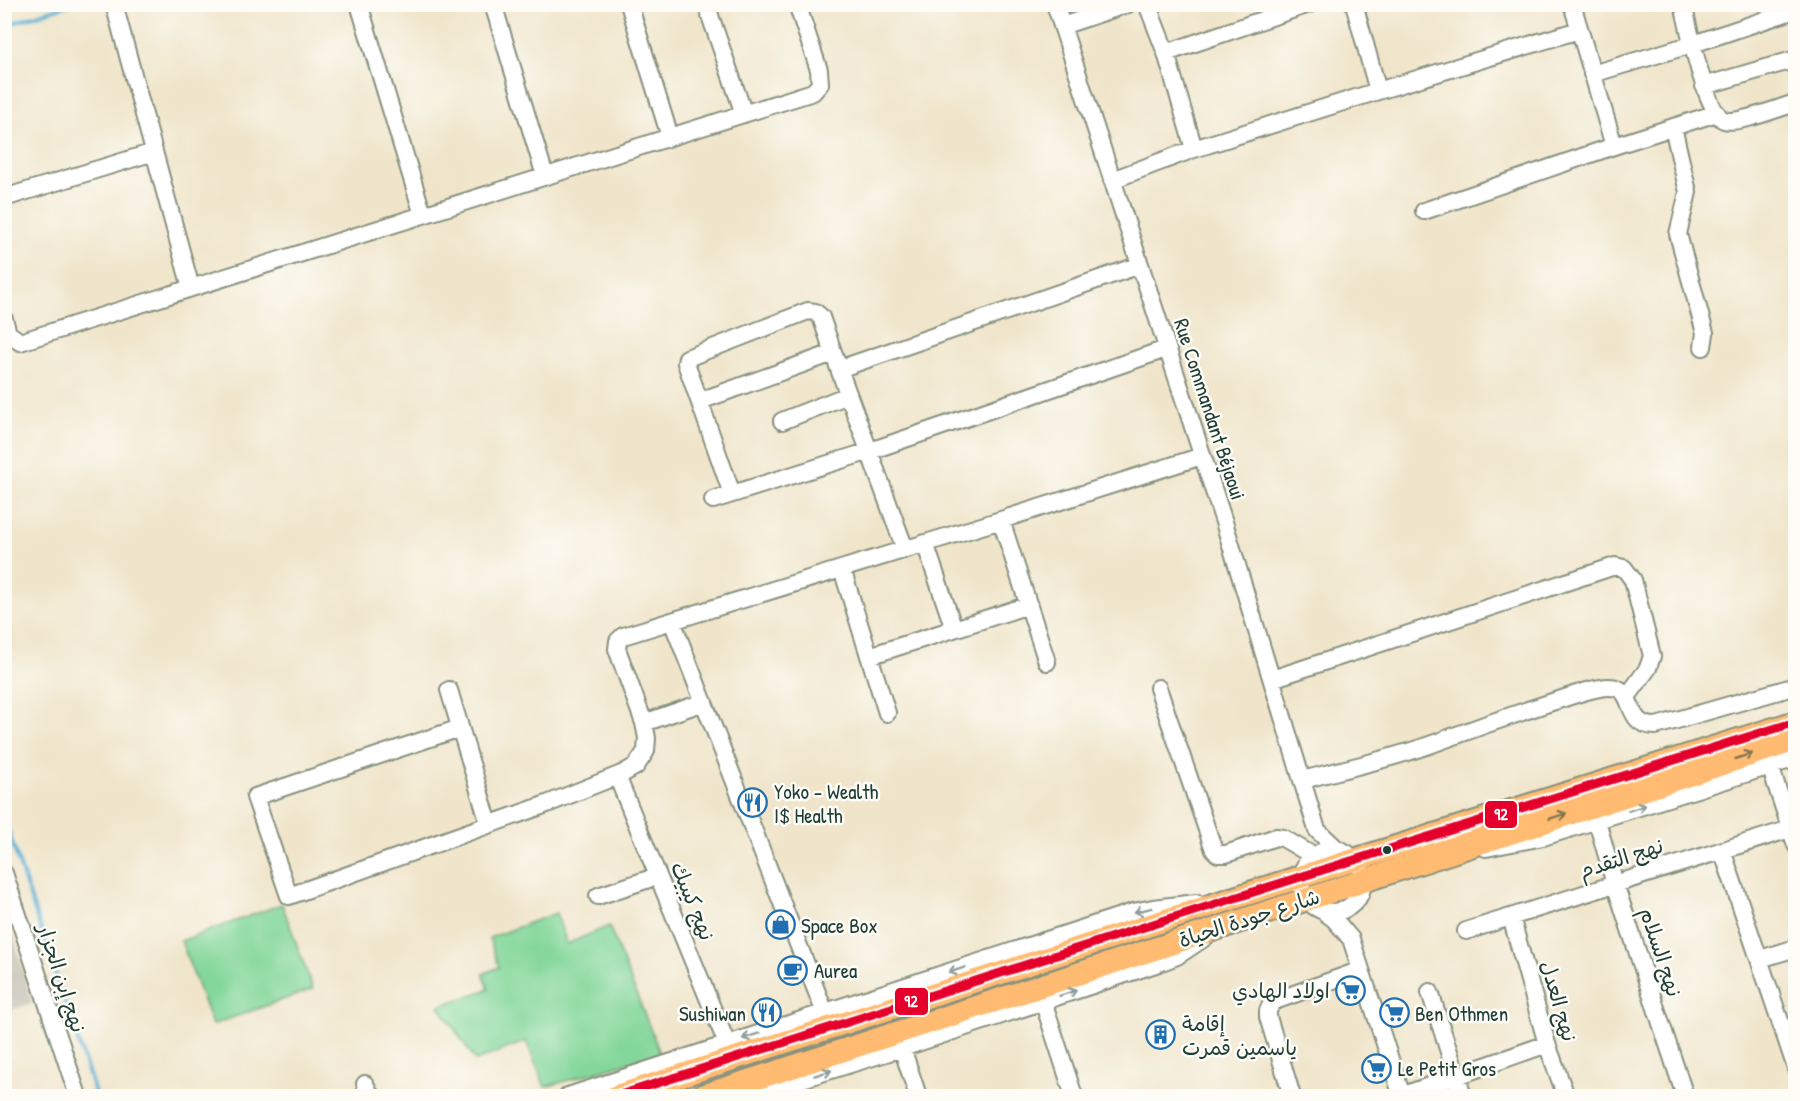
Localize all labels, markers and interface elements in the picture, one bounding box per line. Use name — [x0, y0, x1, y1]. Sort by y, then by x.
street label: Rue Commandant Béjaoui — [1167, 315, 1253, 503]
one-way arrow — [1734, 750, 1753, 761]
place label: Yoko - Wealth I$ Health — [774, 777, 878, 830]
restaurant icon: Yoko - Wealth I$ Health — [737, 787, 769, 819]
line badge: 92 — [1484, 800, 1518, 829]
one-way arrow — [1627, 802, 1646, 813]
text: 92 — [1494, 803, 1508, 825]
one-way arrow — [1548, 809, 1567, 820]
street label: نهج التقدم — [1575, 831, 1668, 887]
unlabelled marker — [1381, 844, 1393, 856]
street label: نهج كيبيك — [664, 857, 722, 945]
street label: شارع جودة الحياة — [1175, 881, 1324, 955]
street label: نهج السلام — [1631, 904, 1689, 1001]
one-way arrow — [1133, 905, 1152, 917]
shop icon: Space Box — [764, 909, 796, 941]
place label: Space Box — [801, 911, 878, 940]
street label: نهج إبن الجزار — [30, 918, 93, 1036]
cafe icon: Aurea — [777, 954, 809, 986]
place label: Aurea — [814, 956, 857, 985]
street label: نهج العدل — [1534, 957, 1584, 1045]
one-way arrow — [948, 965, 967, 976]
supermarket icon: اولاد الهادي — [1335, 974, 1367, 1006]
place label: اولاد الهادي — [1232, 976, 1330, 1006]
one-way arrow — [1058, 986, 1077, 997]
line badge: 92 — [894, 987, 929, 1016]
text: 92 — [904, 990, 918, 1012]
restaurant icon: Sushiwan — [751, 997, 783, 1029]
supermarket icon: Ben Othmen — [1378, 997, 1410, 1029]
place label: Sushiwan — [679, 999, 746, 1028]
place label: Ben Othmen — [1415, 999, 1508, 1028]
place label: إقامة ياسمين قمرت — [1182, 1009, 1297, 1062]
building icon: إقامة ياسمين قمرت — [1145, 1019, 1177, 1051]
one-way arrow — [742, 1031, 761, 1042]
supermarket icon: Le Petit Gros — [1361, 1052, 1393, 1084]
place label: Le Petit Gros — [1398, 1054, 1496, 1083]
one-way arrow — [813, 1067, 832, 1078]

